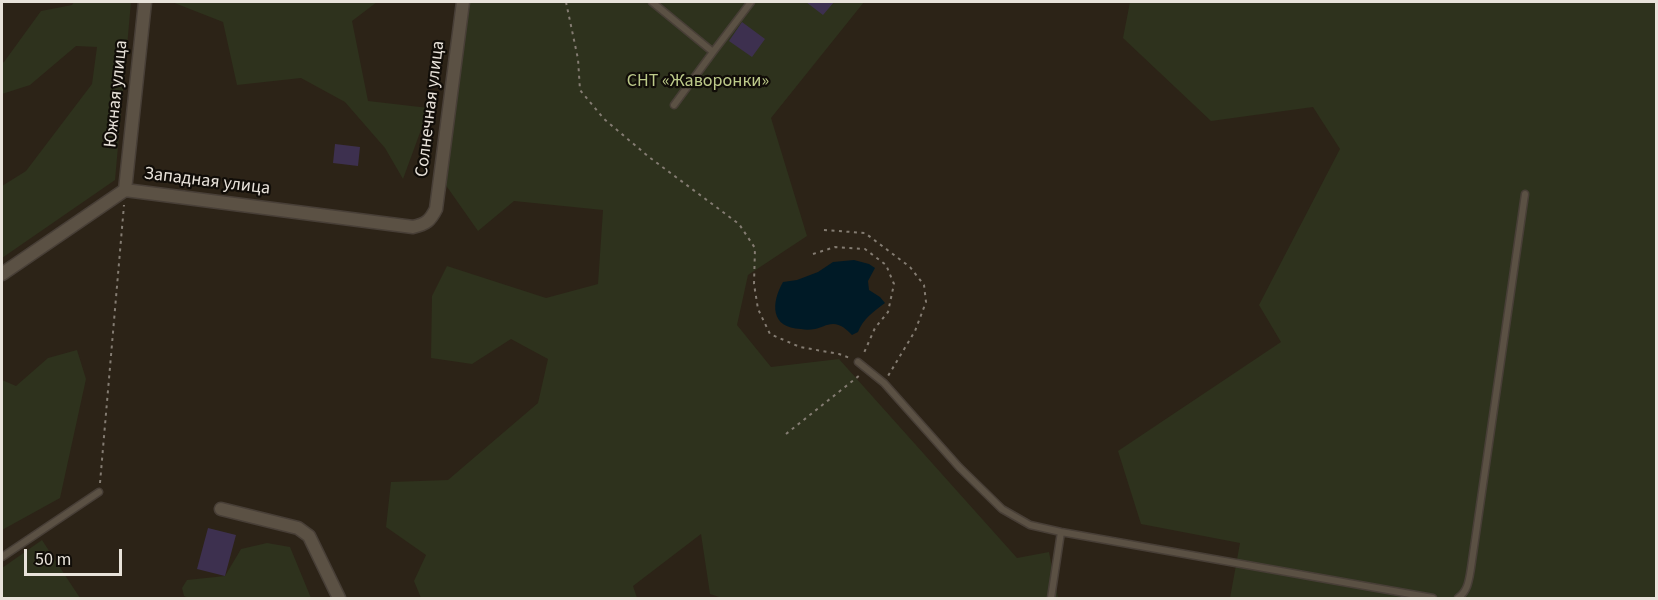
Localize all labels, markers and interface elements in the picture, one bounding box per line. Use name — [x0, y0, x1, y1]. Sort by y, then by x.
street label: Южная улица — [101, 39, 133, 149]
street label: Солнечная улица — [412, 40, 450, 178]
park label: СНТ «Жаворонки» — [627, 71, 769, 93]
street label: Западная улица — [143, 164, 271, 200]
scale bar — [27, 537, 124, 575]
text: 50 m — [35, 547, 71, 572]

